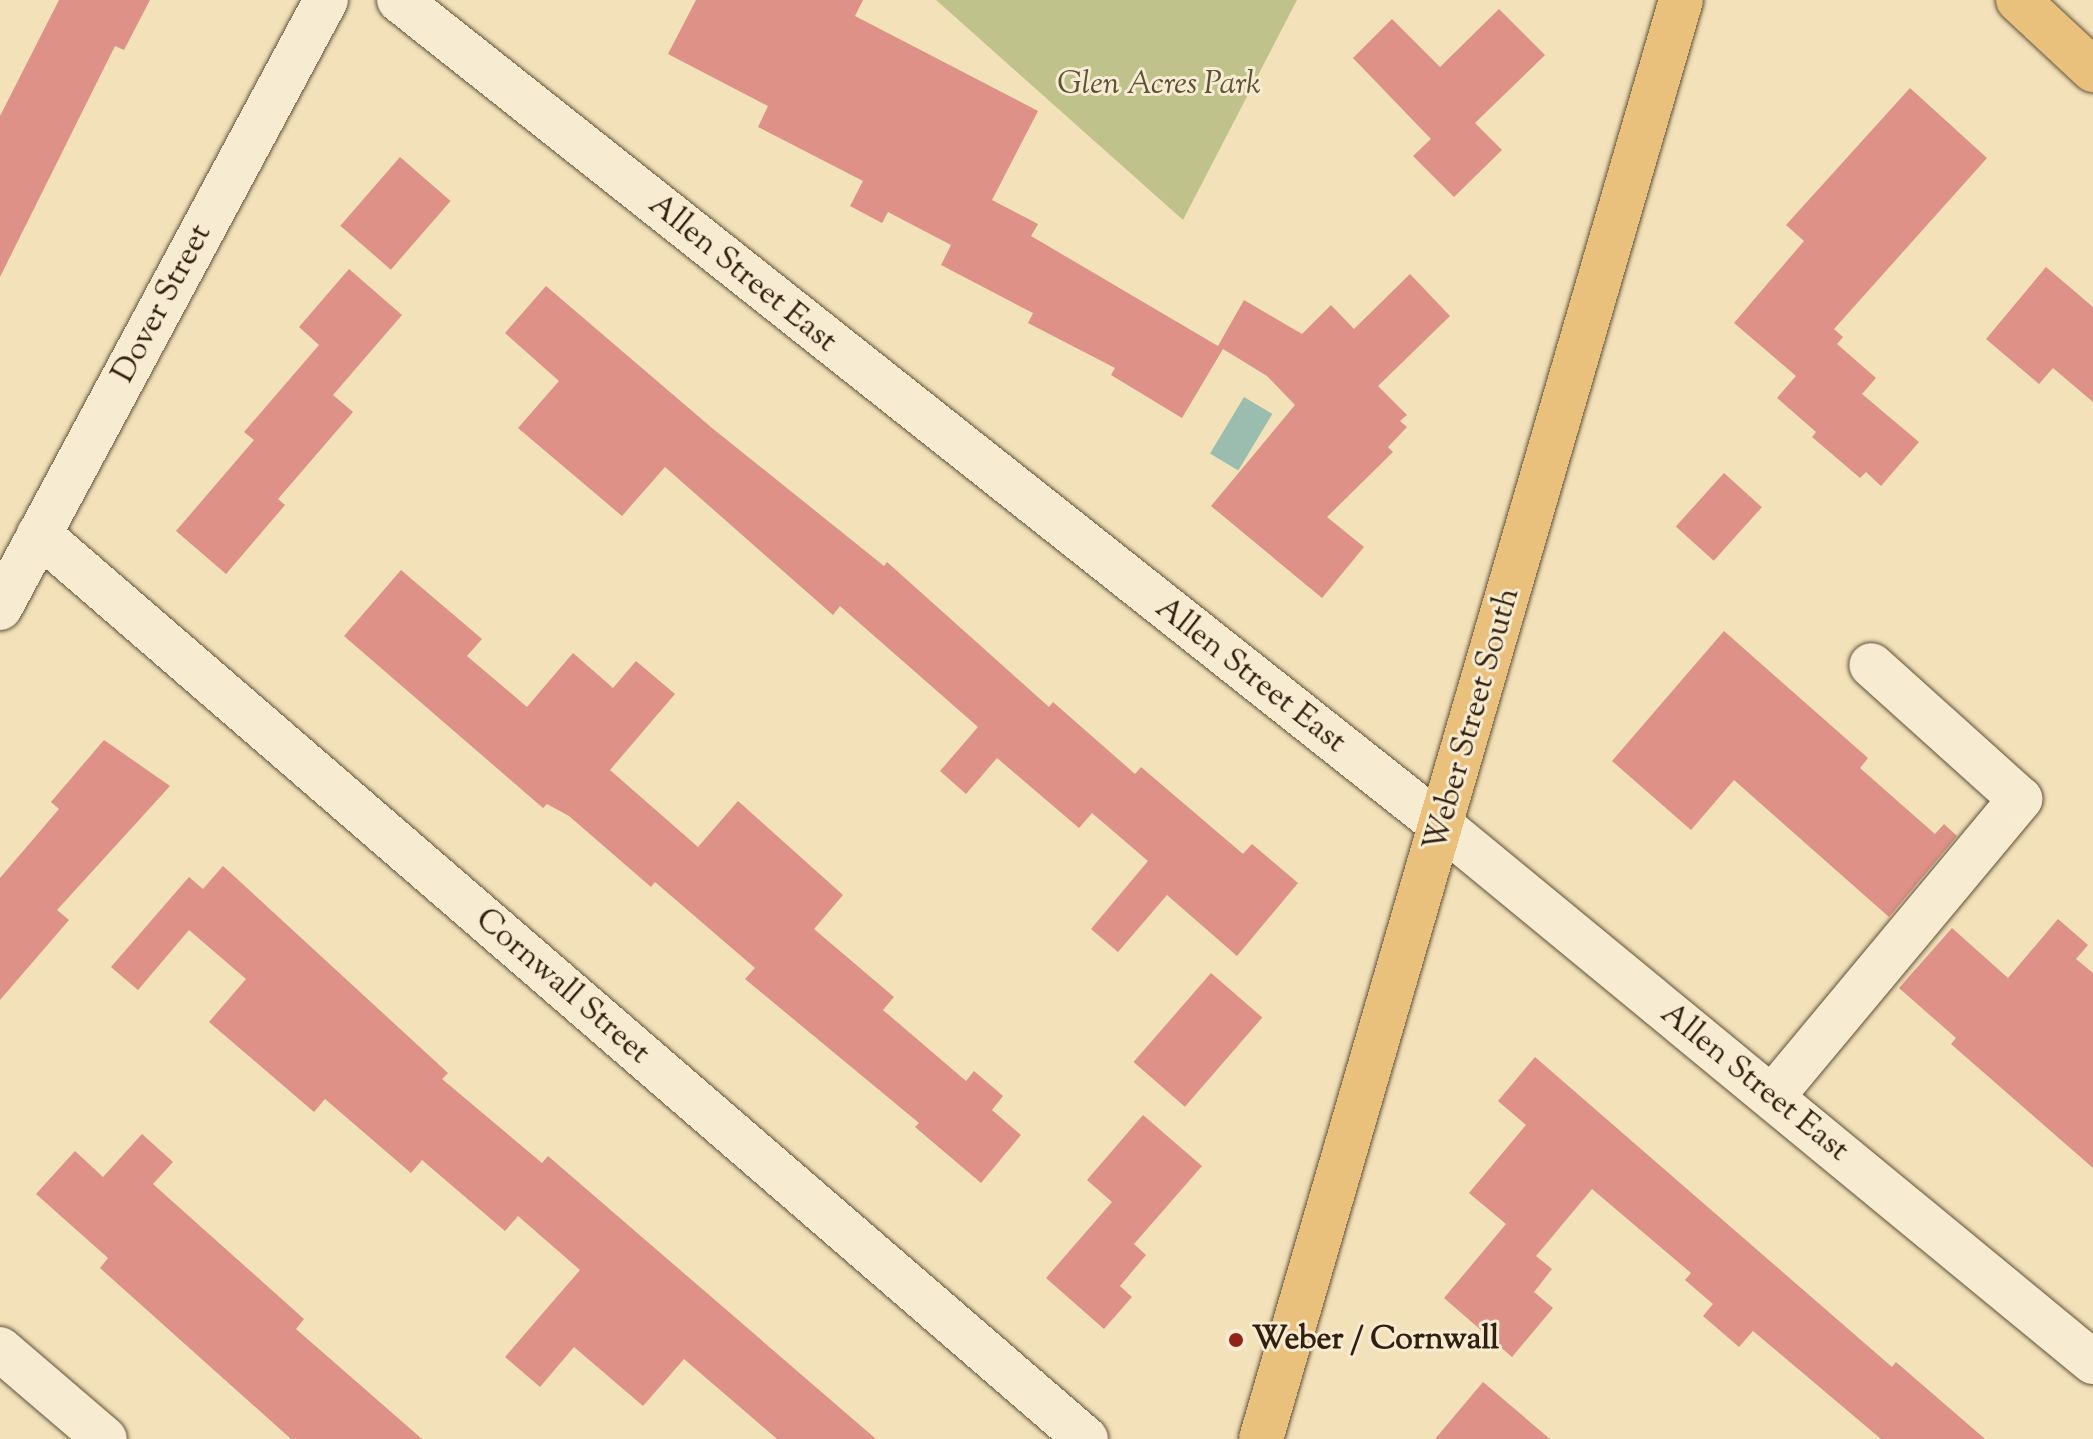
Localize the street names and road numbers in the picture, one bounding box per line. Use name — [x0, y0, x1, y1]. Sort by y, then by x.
street label: Allen Street East — [640, 186, 844, 362]
street label: Dover Street — [105, 218, 221, 390]
street label: Weber Street South — [1417, 584, 1529, 856]
street label: Allen Street East — [1147, 590, 1353, 762]
street label: Cornwall Street — [467, 901, 657, 1073]
street label: Allen Street East — [1652, 995, 1856, 1171]

